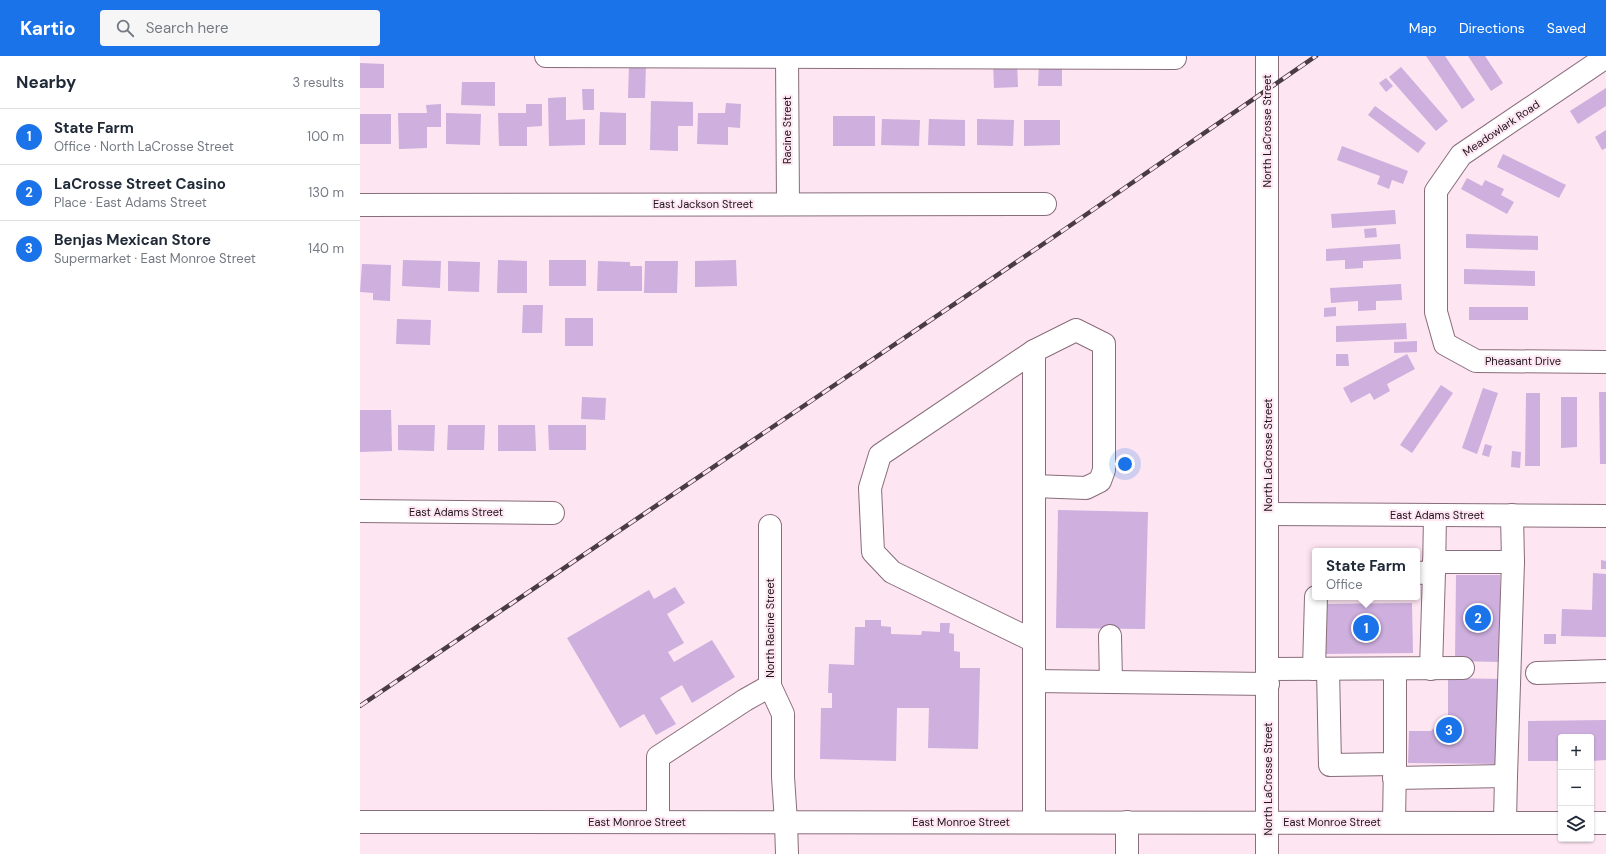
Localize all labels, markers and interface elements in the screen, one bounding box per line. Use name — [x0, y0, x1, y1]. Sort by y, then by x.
search box — [100, 10, 380, 46]
text: Kartio — [20, 16, 76, 41]
icon: search — [114, 17, 136, 39]
text: Search here — [146, 18, 228, 38]
text: Map — [1409, 19, 1437, 37]
text: Directions — [1459, 19, 1525, 37]
text: Saved — [1547, 19, 1586, 37]
text: Nearby — [16, 71, 76, 93]
text: 3 results — [292, 74, 344, 91]
street label: North LaCrosse Street — [1260, 74, 1274, 188]
street label: Racine Street — [780, 96, 794, 164]
street label: Meadowlark Road — [1460, 97, 1542, 159]
text: State Farm — [54, 118, 134, 138]
text: 1 — [27, 128, 31, 145]
text: 100 m — [307, 128, 344, 145]
text: Office · North LaCrosse Street — [54, 138, 234, 155]
text: LaCrosse Street Casino — [54, 174, 226, 194]
text: 2 — [25, 184, 33, 201]
text: 130 m — [308, 184, 344, 201]
text: Place · East Adams Street — [54, 194, 207, 211]
street label: East Jackson Street — [653, 197, 753, 211]
text: Benjas Mexican Store — [54, 230, 211, 250]
text: 3 — [25, 240, 33, 257]
text: 140 m — [308, 240, 344, 257]
text: Supermarket · East Monroe Street — [54, 250, 256, 267]
street label: Pheasant Drive — [1485, 354, 1561, 368]
street label: North LaCrosse Street — [1261, 398, 1275, 512]
your location — [1115, 454, 1135, 474]
street label: East Adams Street — [409, 505, 503, 519]
street label: East Adams Street — [1390, 508, 1484, 522]
popup — [1312, 548, 1420, 600]
text: State Farm — [1326, 556, 1406, 576]
text: Office — [1326, 576, 1363, 593]
street label: North Racine Street — [763, 578, 777, 678]
pin: 2 — [1465, 603, 1491, 633]
pin: 1 — [1353, 613, 1379, 643]
pin: 3 — [1436, 715, 1462, 745]
street label: North LaCrosse Street — [1261, 722, 1275, 836]
map controls — [1558, 734, 1594, 842]
button: + — [1558, 734, 1594, 770]
button: − — [1558, 770, 1594, 806]
button: layers — [1558, 806, 1594, 842]
street label: East Monroe Street — [588, 815, 686, 829]
street label: East Monroe Street — [912, 815, 1010, 829]
street label: East Monroe Street — [1283, 815, 1381, 829]

